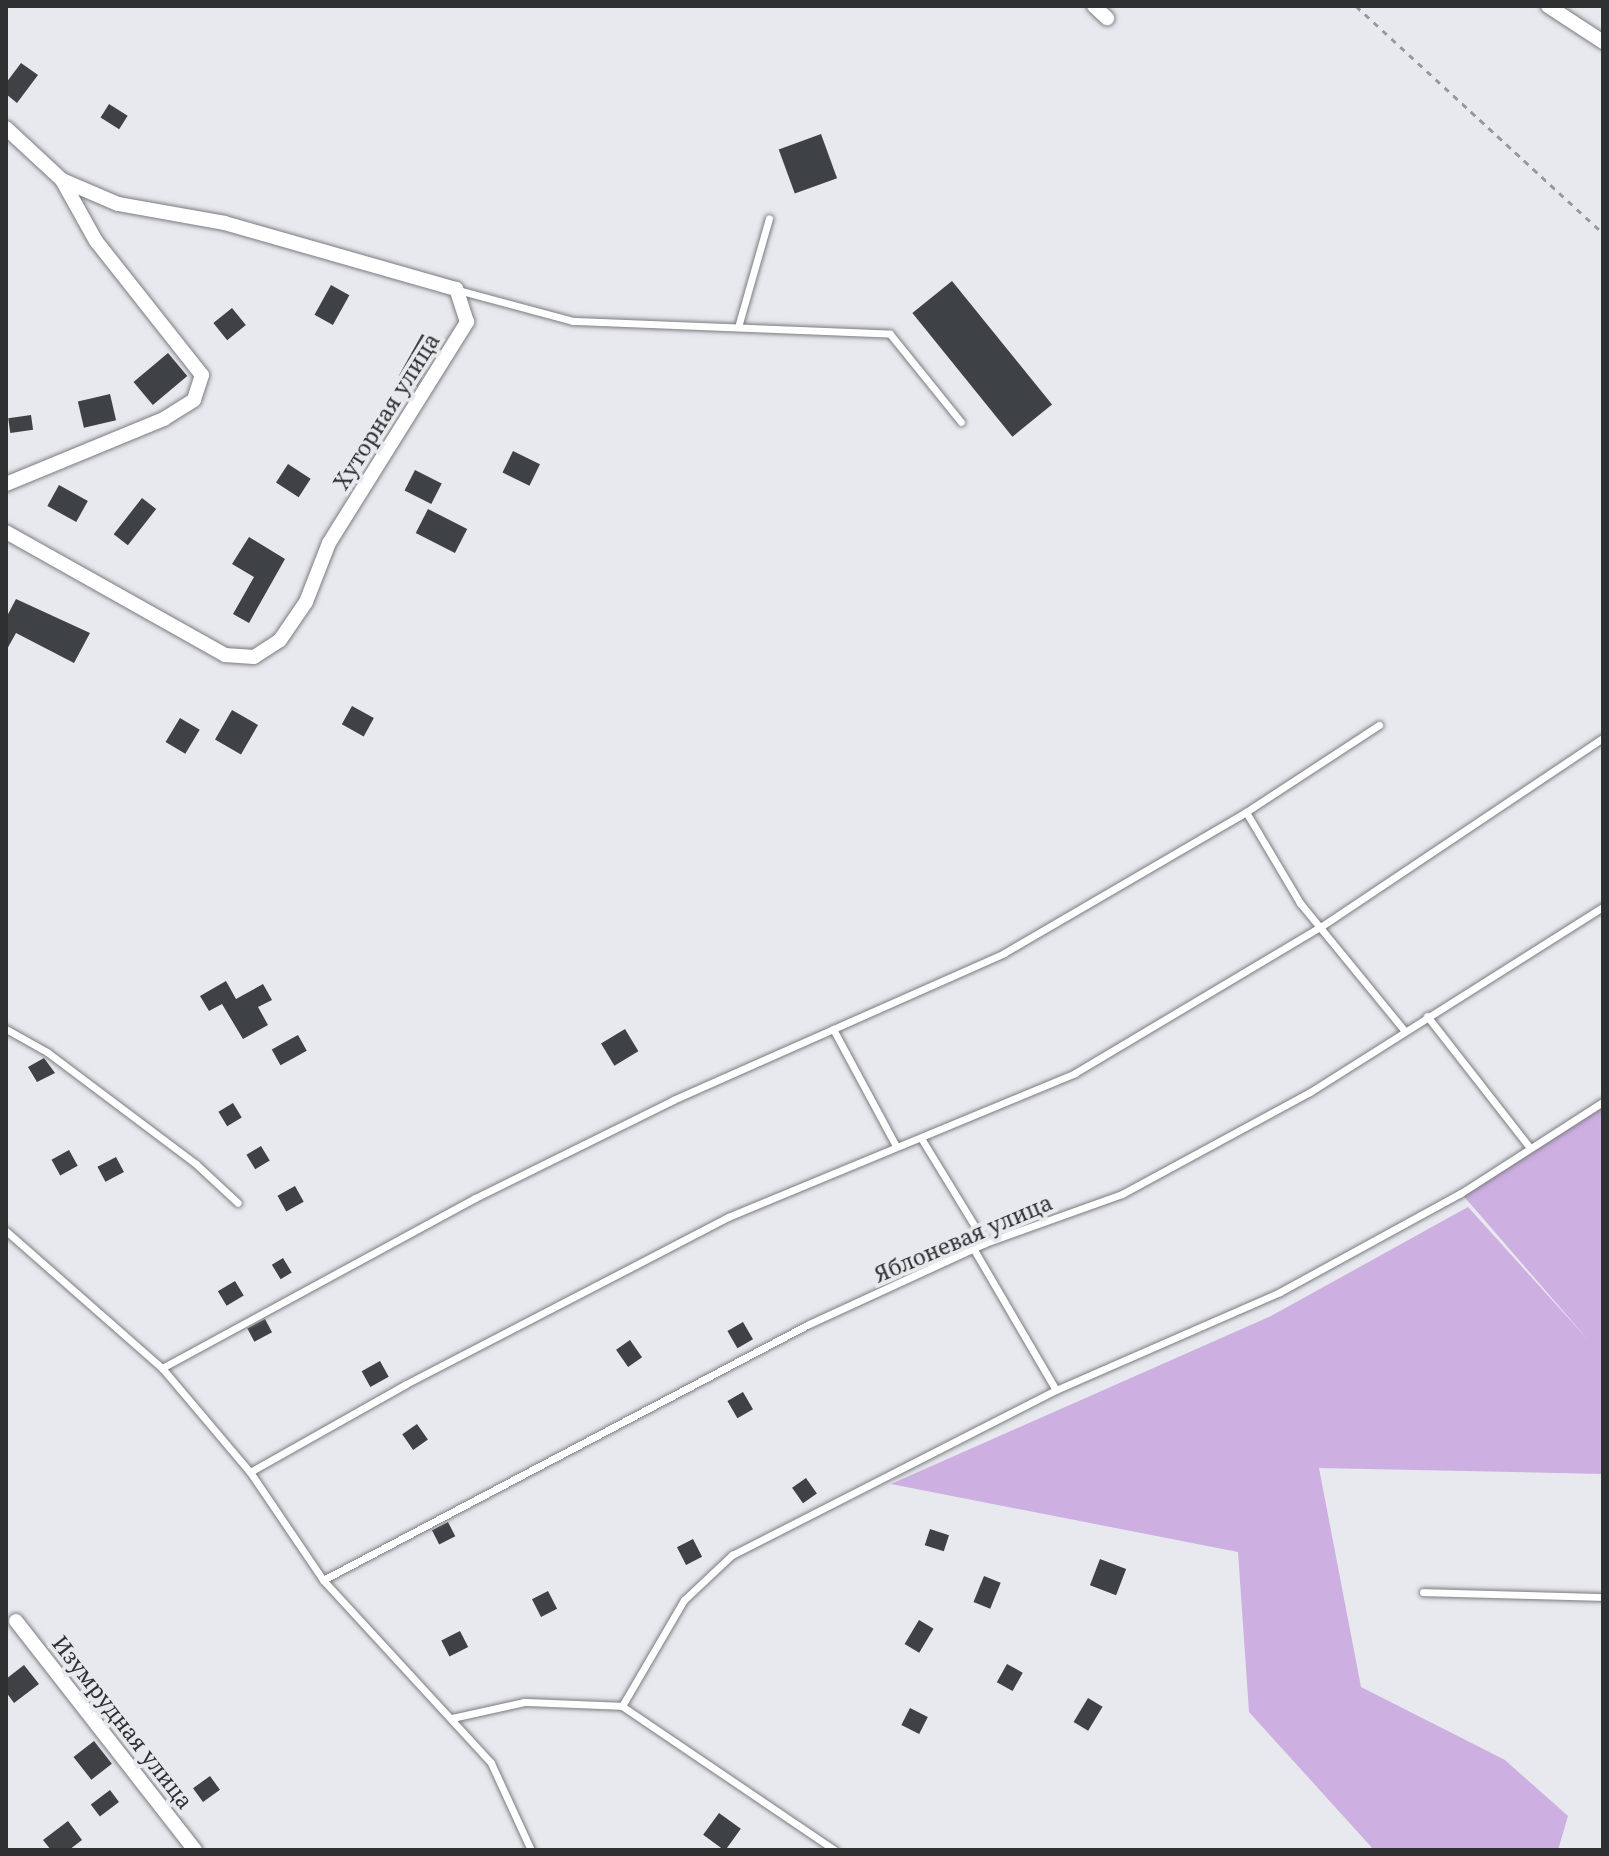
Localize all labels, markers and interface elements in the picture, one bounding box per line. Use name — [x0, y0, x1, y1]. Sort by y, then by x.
street label: Хуторная улица — [327, 328, 445, 494]
street label: Яблоневая улица — [870, 1189, 1056, 1287]
street label: Изумрудная улица — [47, 1630, 199, 1814]

